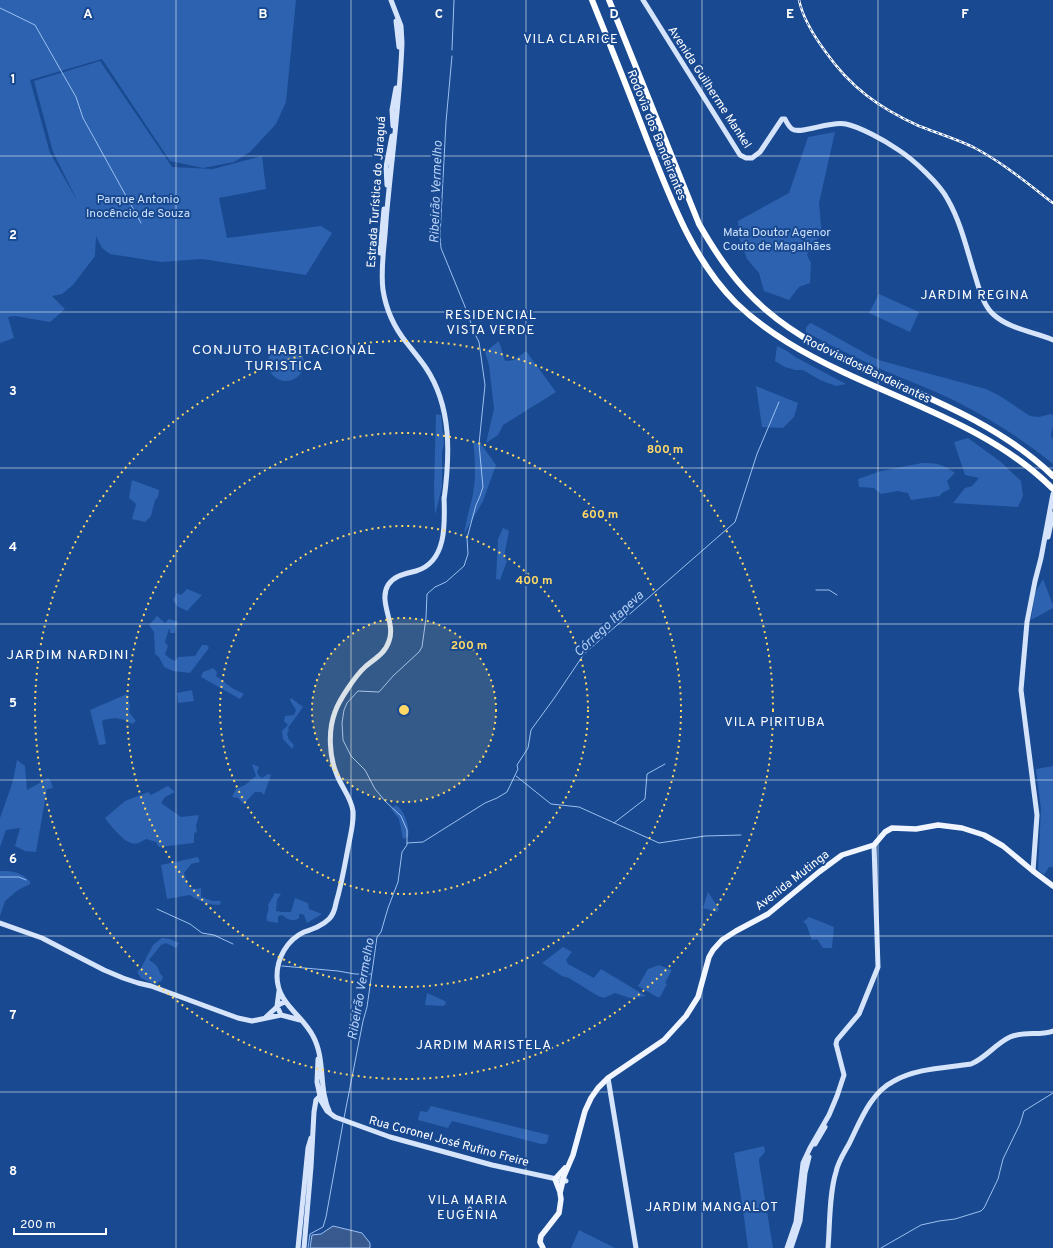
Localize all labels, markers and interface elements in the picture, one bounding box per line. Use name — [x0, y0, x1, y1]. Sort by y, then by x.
text: A — [83, 7, 93, 23]
text: B — [259, 7, 268, 23]
text: C — [435, 7, 443, 23]
text: D — [609, 7, 619, 23]
text: E — [786, 7, 794, 23]
text: F — [961, 7, 969, 23]
street label: Avenida Guilherme Mankel — [664, 23, 755, 152]
district label: VILA CLARICE — [523, 32, 619, 48]
street label: Rodovia dos Bandeirantes — [623, 68, 690, 203]
text: 1 — [10, 72, 16, 88]
street label: Estrada Turística do Jaraguá — [364, 116, 390, 268]
water label: Ribeirão Vermelho — [427, 140, 447, 244]
park label: Parque Antonio Inocêncio de Souza — [86, 192, 190, 222]
park label: Mata Doutor Agenor Couto de Magalhães — [723, 225, 831, 255]
text: 2 — [9, 228, 17, 244]
district label: JARDIM REGINA — [920, 288, 1030, 304]
district label: RESIDENCIAL VISTA VERDE — [445, 308, 537, 339]
street label: Rodovia dos Bandeirantes — [800, 332, 933, 408]
district label: CONJUTO HABITACIONAL TURISTICA — [192, 342, 376, 375]
text: 3 — [9, 384, 17, 400]
text: 800 m — [647, 442, 683, 458]
text: 600 m — [582, 507, 618, 523]
text: 4 — [9, 540, 17, 556]
text: 400 m — [515, 573, 553, 589]
water label: Córrego Itapeva — [571, 588, 648, 661]
text: 200 m — [451, 638, 487, 654]
district label: JARDIM NARDINI — [7, 647, 129, 664]
text: 5 — [9, 696, 17, 712]
centre of rings — [397, 703, 411, 717]
district label: VILA PIRITUBA — [724, 715, 826, 731]
street label: Avenida Mutinga — [752, 847, 833, 915]
text: 6 — [9, 852, 17, 868]
water label: Ribeirão Vermelho — [345, 937, 379, 1041]
text: 7 — [10, 1008, 17, 1024]
district label: JARDIM MARISTELA — [416, 1038, 552, 1054]
street label: Rua Coronel José Rufino Freire — [367, 1113, 531, 1171]
text: 8 — [9, 1164, 17, 1180]
district label: VILA MARIA EUGÊNIA — [428, 1193, 508, 1224]
district label: JARDIM MANGALOT — [645, 1200, 779, 1216]
scale bar — [14, 1210, 106, 1236]
text: 200 m — [20, 1217, 56, 1233]

